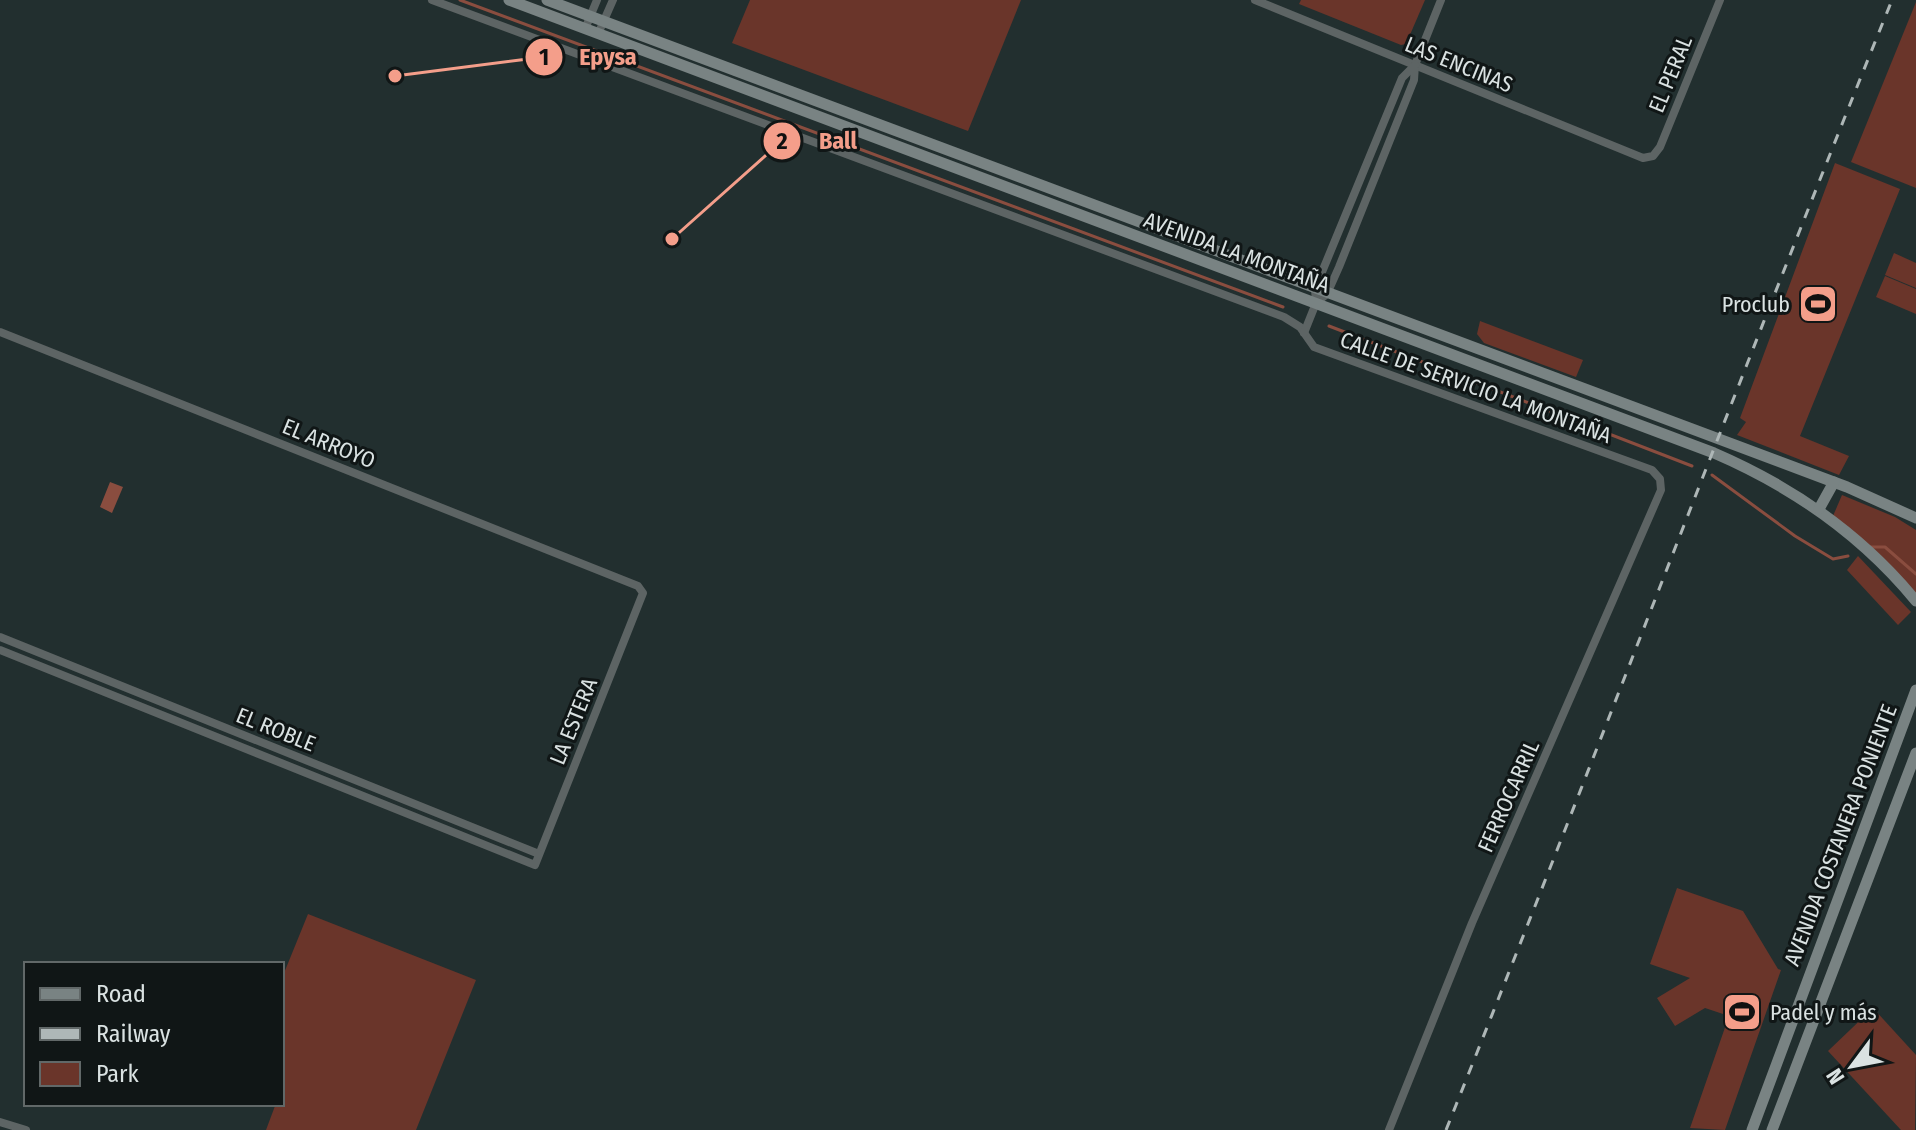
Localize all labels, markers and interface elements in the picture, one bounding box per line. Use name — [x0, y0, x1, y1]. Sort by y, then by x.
street label: LAS ENCINAS — [1401, 31, 1517, 98]
street label: EL PERAL — [1643, 32, 1698, 117]
callout: Epysa — [524, 33, 653, 81]
text: 1 — [539, 43, 549, 71]
text: Epysa — [579, 43, 637, 71]
callout: Ball — [762, 117, 873, 165]
text: 2 — [775, 127, 788, 155]
text: Ball — [819, 127, 858, 155]
street label: AVENIDA LA MONTAÑA — [1140, 206, 1334, 299]
sports icon: Proclub — [1797, 283, 1839, 325]
place label: Proclub — [1722, 291, 1790, 318]
street label: CALLE DE SERVICIO LA MONTAÑA — [1337, 326, 1616, 449]
street label: EL ARROYO — [278, 413, 379, 474]
street label: LA ESTERA — [544, 674, 603, 768]
street label: EL ROBLE — [232, 701, 319, 758]
street label: AVENIDA COSTANERA PONIENTE — [1778, 701, 1903, 970]
street label: FERROCARRIL — [1472, 736, 1545, 856]
legend — [24, 962, 284, 1106]
text: Road — [96, 980, 146, 1008]
sports icon: Padel y más — [1721, 991, 1763, 1033]
place label: Padel y más — [1770, 999, 1877, 1026]
text: Railway — [96, 1020, 171, 1048]
north arrow — [1812, 1026, 1892, 1106]
text: Park — [96, 1060, 139, 1088]
text: N — [1821, 1064, 1850, 1089]

